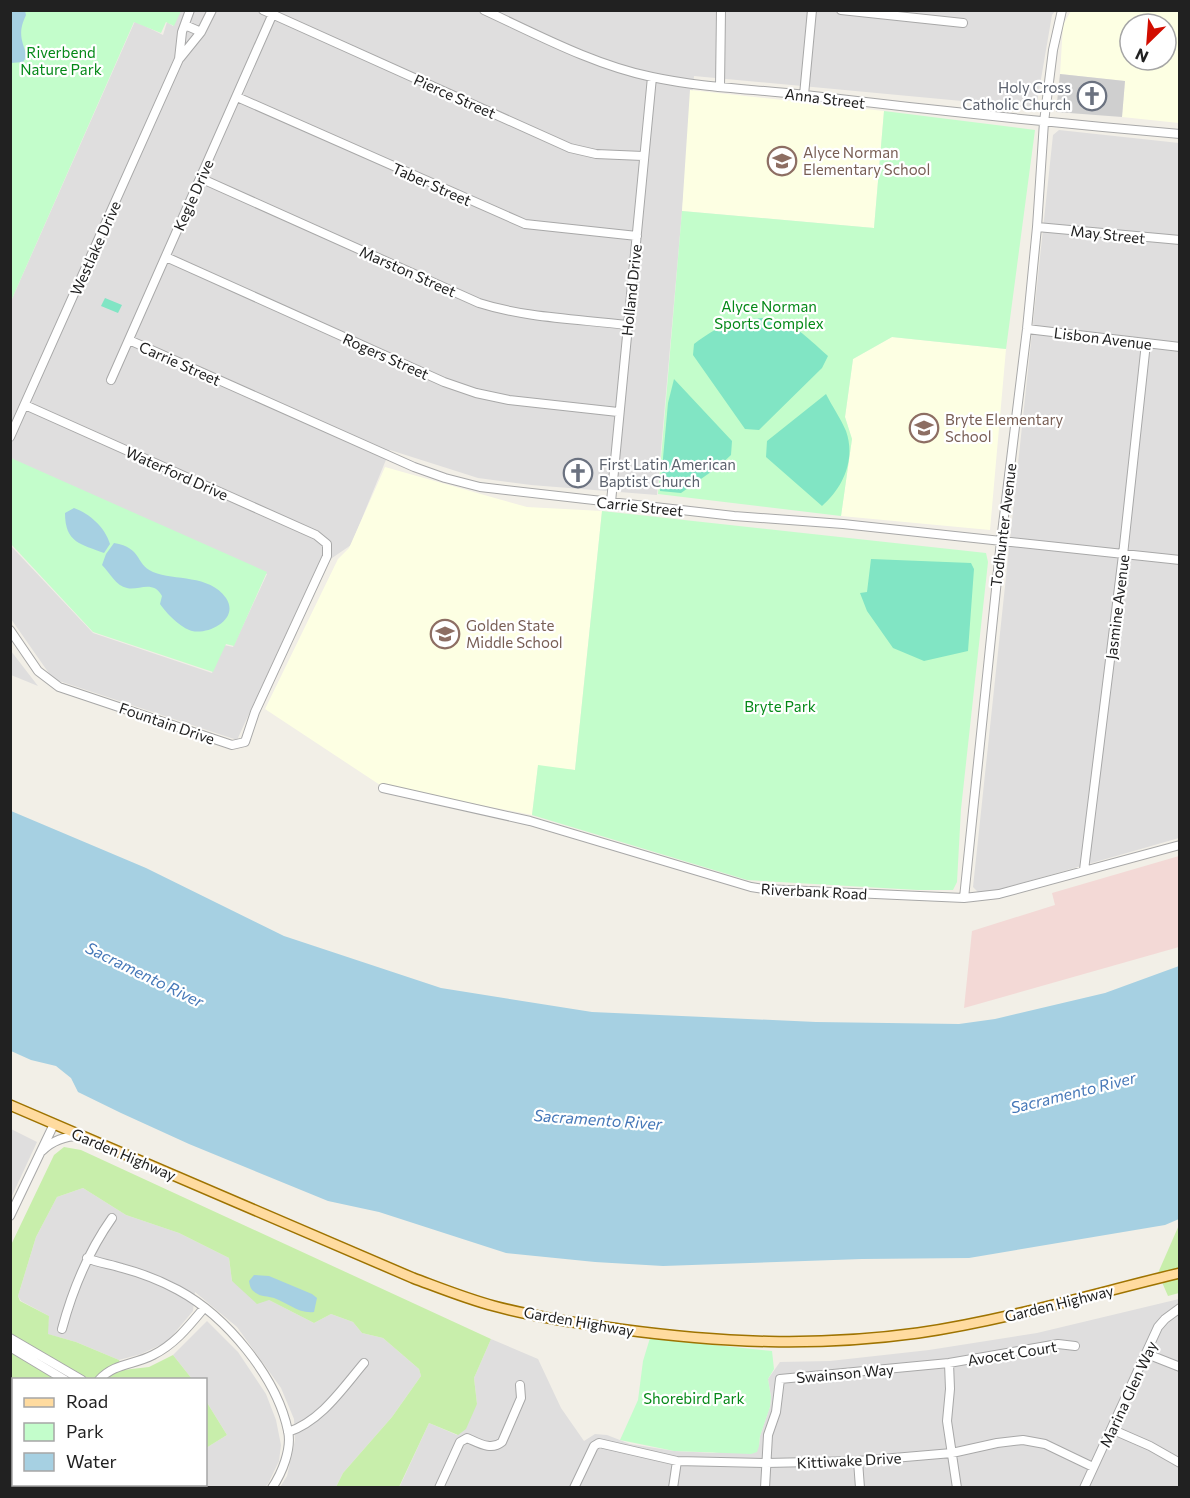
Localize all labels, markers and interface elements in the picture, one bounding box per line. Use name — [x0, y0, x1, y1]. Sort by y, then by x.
north arrow — [1118, 12, 1178, 72]
park label: Riverbend Nature Park — [20, 43, 102, 78]
text: N — [1132, 45, 1151, 67]
street label: Pierce Street — [411, 70, 499, 122]
place label: Holy Cross Catholic Church — [962, 78, 1071, 113]
church icon: Holy Cross Catholic Church — [1076, 80, 1108, 112]
street label: Anna Street — [784, 84, 866, 112]
place label: Alyce Norman Elementary School — [803, 143, 930, 178]
school or university icon: Alyce Norman Elementary School — [766, 145, 798, 177]
street label: Kegle Drive — [169, 156, 217, 234]
street label: Taber Street — [390, 159, 474, 209]
street label: Westlake Drive — [66, 198, 124, 298]
street label: May Street — [1070, 221, 1146, 247]
street label: Marston Street — [357, 242, 459, 300]
street label: Holland Drive — [617, 243, 645, 337]
park label: Alyce Norman Sports Complex — [714, 297, 824, 332]
street label: Lisbon Avenue — [1053, 323, 1153, 353]
street label: Rogers Street — [340, 329, 432, 383]
street label: Carrie Street — [137, 337, 223, 389]
place label: Bryte Elementary School — [945, 410, 1063, 445]
school or university icon: Bryte Elementary School — [908, 412, 940, 444]
street label: Waterford Drive — [123, 442, 231, 504]
place label: First Latin American Baptist Church — [599, 455, 736, 490]
church icon: First Latin American Baptist Church — [562, 457, 594, 489]
street label: Todhunter Avenue — [986, 462, 1020, 588]
street label: Carrie Street — [596, 492, 684, 520]
street label: Jasmine Avenue — [1102, 554, 1132, 660]
place label: Golden State Middle School — [466, 616, 563, 651]
school or university icon: Golden State Middle School — [429, 618, 461, 650]
park label: Bryte Park — [744, 697, 816, 715]
street label: Fountain Drive — [117, 698, 217, 748]
street label: Riverbank Road — [760, 879, 868, 903]
water label: Sacramento River — [83, 937, 208, 1011]
water label: Sacramento River — [1008, 1067, 1138, 1117]
water label: Sacramento River — [533, 1105, 663, 1133]
street label: Garden Highway — [69, 1124, 179, 1184]
street label: Garden Highway — [1003, 1281, 1116, 1325]
street label: Garden Highway — [523, 1302, 636, 1340]
street label: Avocet Court — [966, 1337, 1058, 1369]
street label: Marina Glen Way — [1095, 1338, 1161, 1450]
street label: Swainson Way — [795, 1360, 895, 1386]
legend — [12, 1378, 207, 1486]
park label: Shorebird Park — [643, 1389, 745, 1407]
text: Road — [66, 1390, 108, 1412]
text: Park — [66, 1420, 104, 1442]
street label: Kittiwake Drive — [796, 1448, 902, 1472]
text: Water — [66, 1450, 117, 1472]

